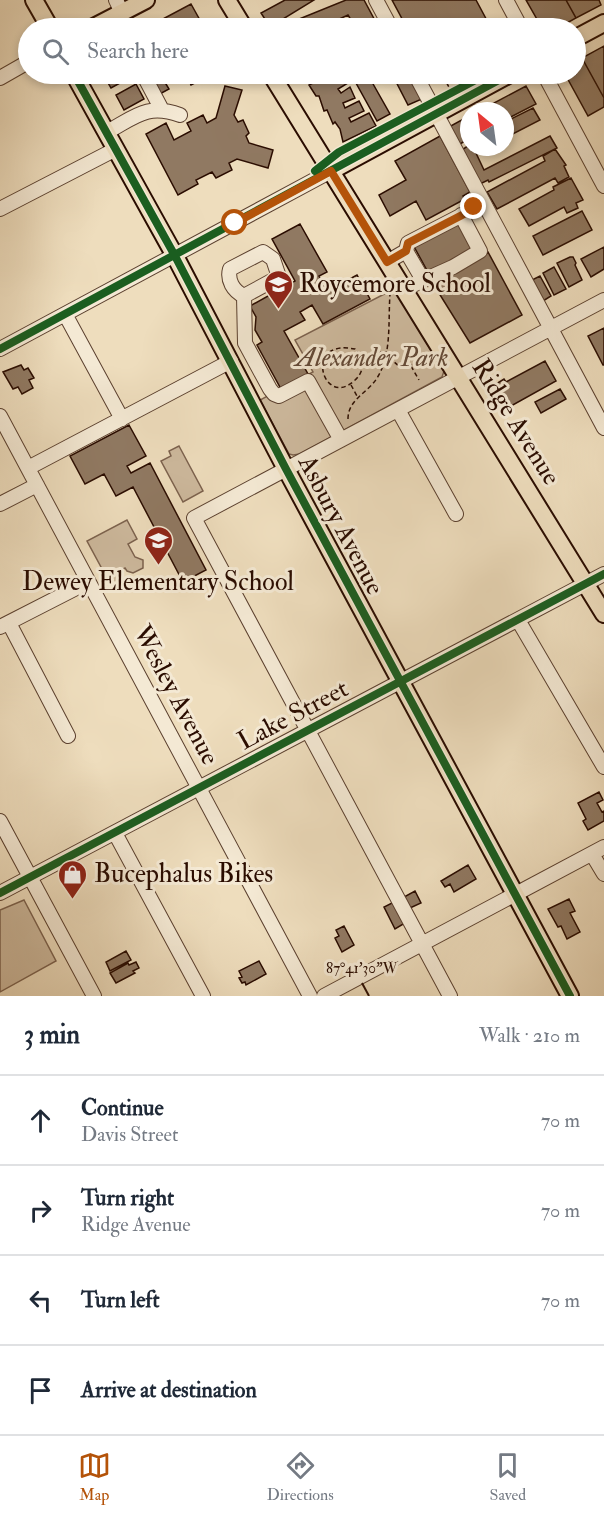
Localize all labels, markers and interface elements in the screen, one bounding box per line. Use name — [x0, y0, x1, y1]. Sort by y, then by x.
search box — [18, 18, 586, 84]
icon: search — [39, 35, 72, 68]
text: Search here — [87, 37, 189, 65]
north arrow — [460, 102, 514, 156]
route end — [460, 193, 486, 219]
route start — [221, 209, 247, 235]
school or university icon: Roycemore School — [262, 268, 294, 310]
place label: Roycemore School — [299, 268, 491, 300]
park label: Alexander Park — [293, 342, 448, 374]
street label: Ridge Avenue — [465, 353, 567, 491]
street label: Asbury Avenue — [290, 449, 391, 600]
school or university icon: Dewey Elementary School — [142, 524, 174, 566]
place label: Dewey Elementary School — [22, 566, 294, 598]
street label: Wesley Avenue — [125, 619, 226, 770]
street label: Lake Street — [232, 673, 354, 757]
shop icon: Bucephalus Bikes — [57, 858, 89, 900]
place label: Bucephalus Bikes — [94, 858, 273, 891]
text: 87°41'30"W — [326, 959, 399, 978]
text: 3 min — [24, 1019, 80, 1051]
text: Walk · 210 m — [479, 1023, 580, 1048]
text: Continue — [81, 1094, 164, 1122]
icon: ahead — [24, 1104, 57, 1137]
text: 70 m — [541, 1108, 580, 1133]
text: Davis Street — [81, 1122, 178, 1147]
text: Turn right — [81, 1184, 174, 1212]
icon: right — [24, 1194, 57, 1227]
text: 70 m — [541, 1198, 580, 1223]
text: Ridge Avenue — [81, 1212, 191, 1237]
icon: left — [24, 1284, 57, 1317]
text: Turn left — [81, 1286, 160, 1314]
text: 70 m — [541, 1288, 580, 1313]
icon: arrive — [24, 1374, 57, 1407]
text: Arrive at destination — [81, 1376, 257, 1404]
tab: Map — [78, 1449, 111, 1505]
tab: Directions — [267, 1449, 334, 1505]
tab: Saved — [490, 1449, 526, 1505]

